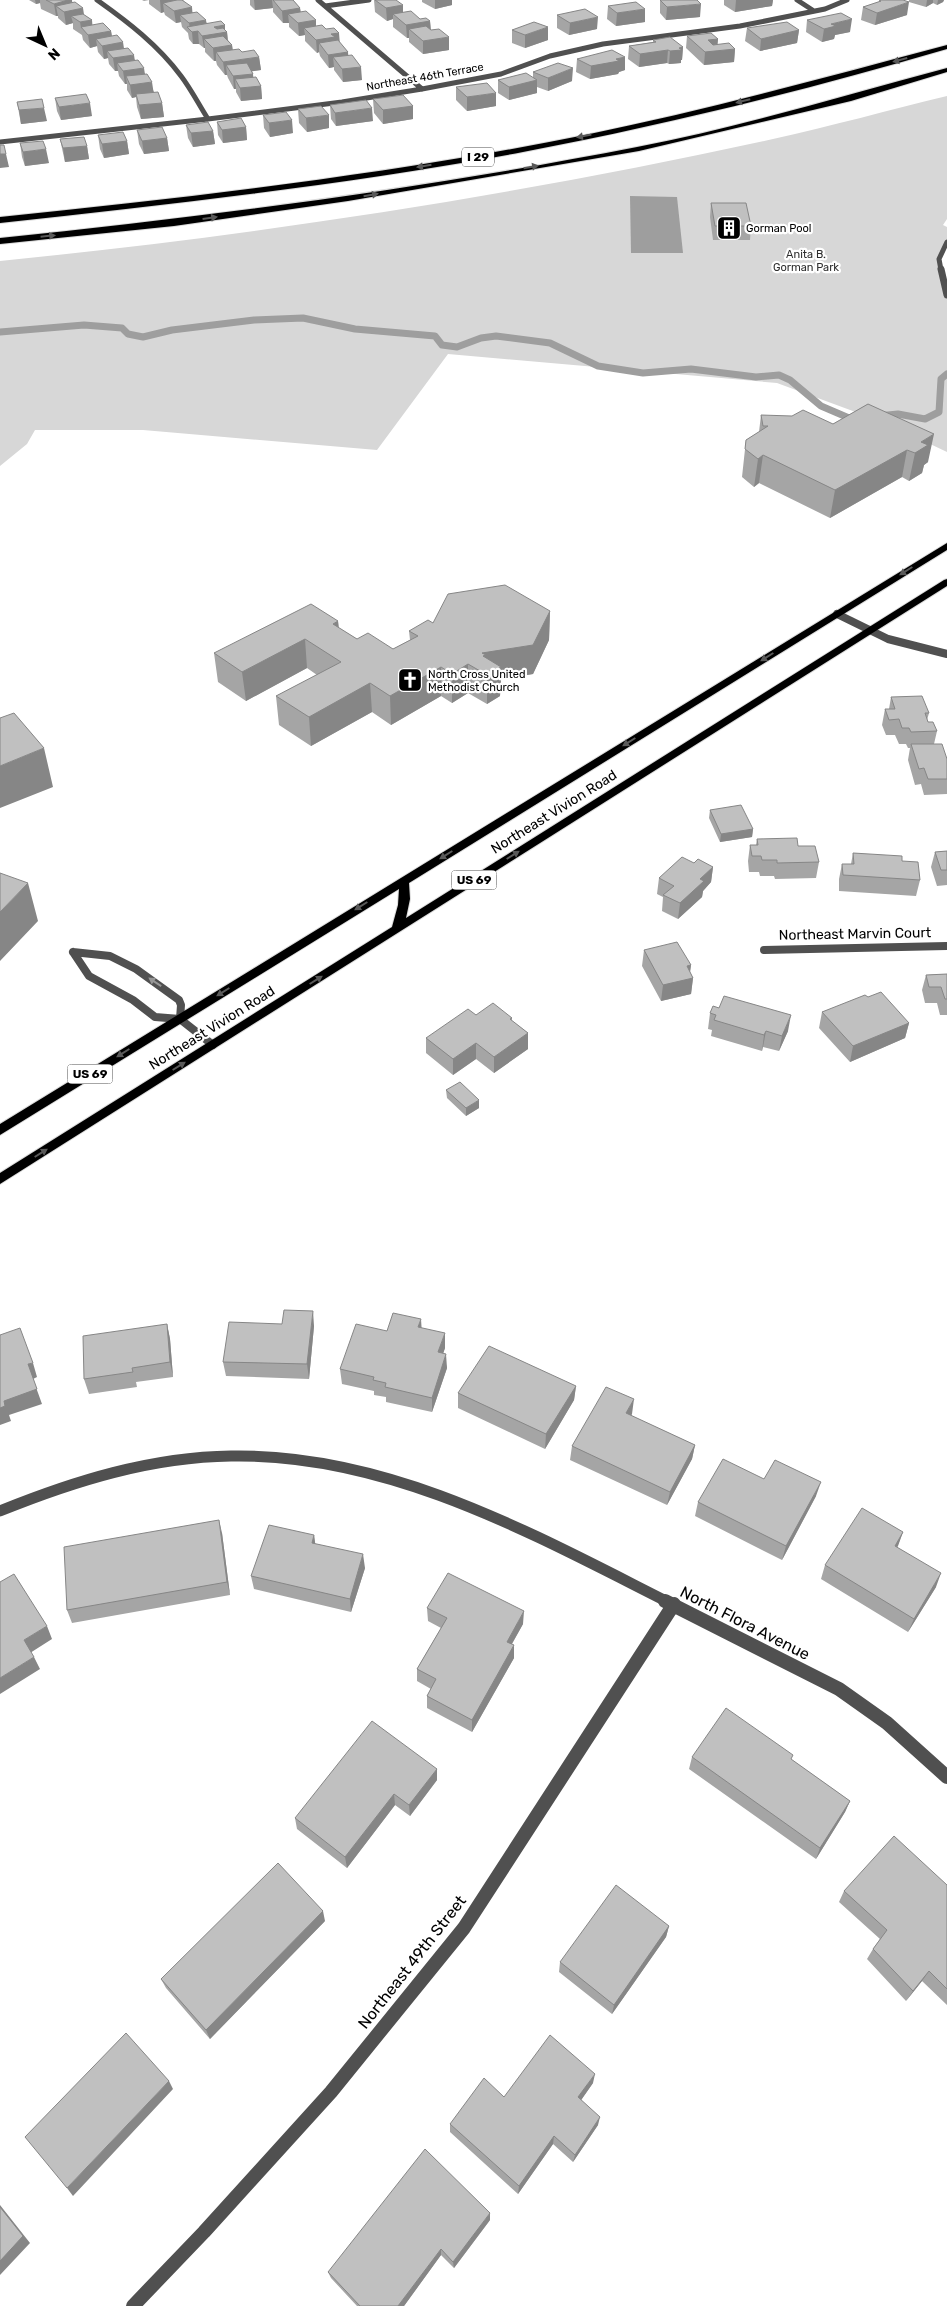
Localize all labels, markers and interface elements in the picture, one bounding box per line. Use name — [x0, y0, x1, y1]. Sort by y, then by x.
north arrow — [20, 20, 70, 70]
text: N — [44, 44, 63, 64]
one-way arrow — [892, 57, 907, 65]
street label: Northeast 46th Terrace — [365, 60, 485, 94]
one-way arrow — [735, 97, 750, 105]
one-way arrow — [576, 133, 592, 141]
road number: I 29 — [462, 148, 494, 166]
one-way arrow — [416, 162, 432, 170]
one-way arrow — [523, 163, 539, 171]
one-way arrow — [363, 191, 379, 199]
one-way arrow — [202, 214, 218, 222]
building icon: Gorman Pool — [716, 215, 742, 241]
place label: Gorman Pool — [746, 222, 812, 235]
one-way arrow — [41, 232, 57, 240]
park label: Anita B. Gorman Park — [773, 248, 839, 274]
one-way arrow — [899, 567, 912, 576]
one-way arrow — [761, 652, 774, 661]
church icon: North Cross United Methodist Church — [397, 667, 423, 693]
place label: North Cross United Methodist Church — [428, 668, 526, 694]
one-way arrow — [622, 737, 635, 746]
street label: Northeast Vivion Road — [488, 766, 620, 858]
one-way arrow — [439, 850, 452, 859]
one-way arrow — [506, 851, 519, 860]
road number: US 69 — [452, 870, 496, 890]
one-way arrow — [355, 902, 368, 911]
street label: Northeast Marvin Court — [779, 924, 932, 944]
one-way arrow — [310, 975, 323, 984]
one-way arrow — [149, 977, 162, 987]
street label: Northeast Vivion Road — [146, 982, 278, 1074]
one-way arrow — [217, 987, 230, 996]
one-way arrow — [117, 1049, 130, 1058]
one-way arrow — [172, 1062, 185, 1071]
road number: US 69 — [68, 1064, 112, 1084]
one-way arrow — [35, 1148, 48, 1158]
street label: North Flora Avenue — [677, 1582, 813, 1664]
street label: Northeast 49th Street — [354, 1892, 470, 2032]

